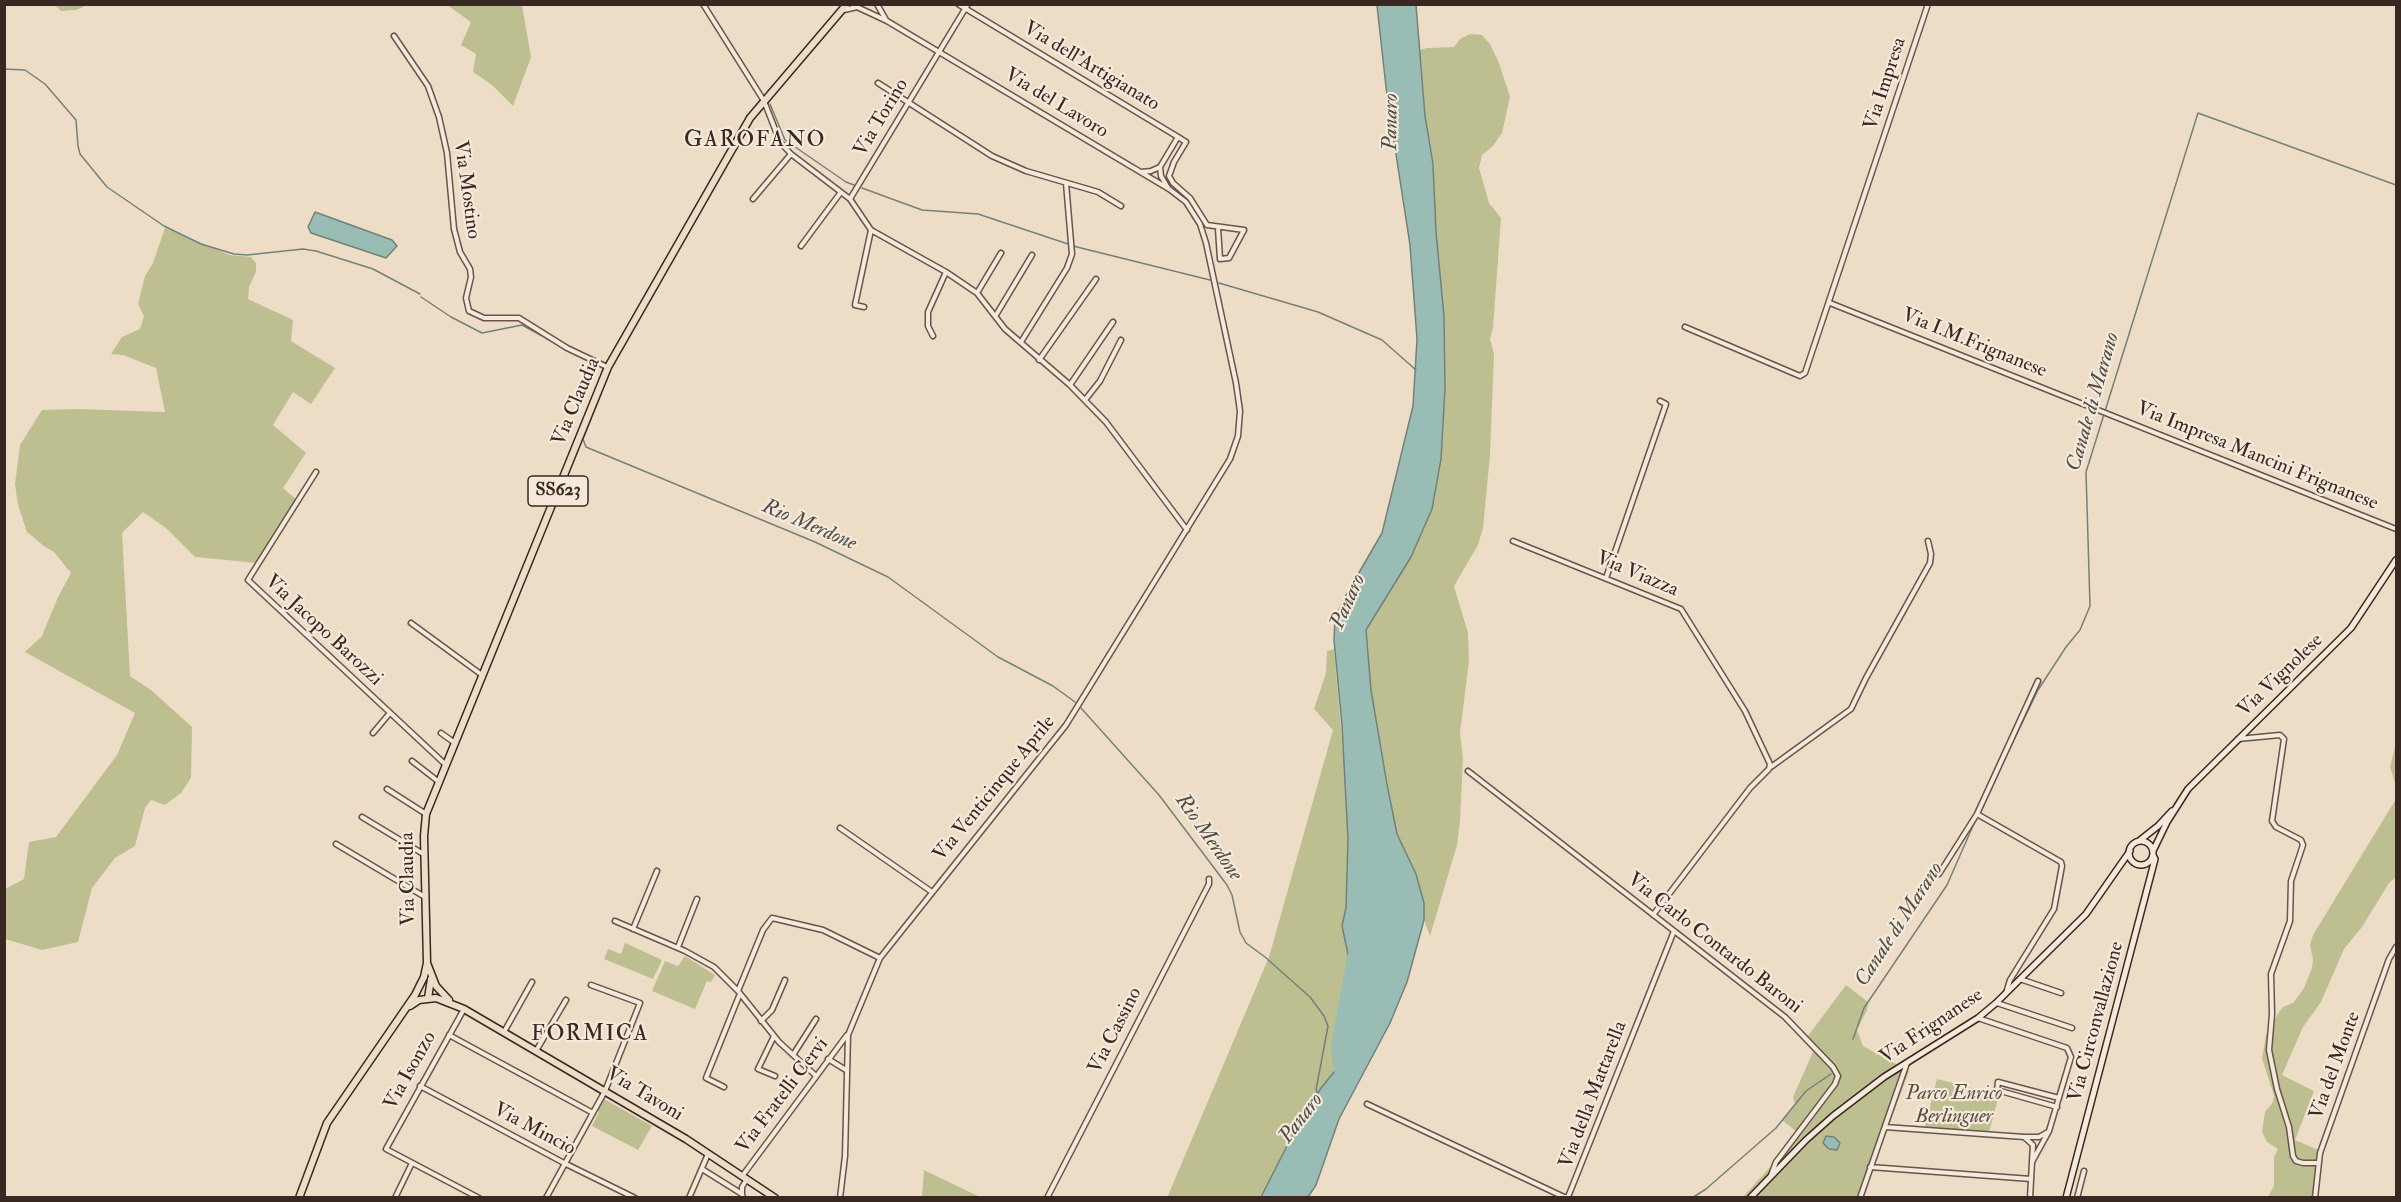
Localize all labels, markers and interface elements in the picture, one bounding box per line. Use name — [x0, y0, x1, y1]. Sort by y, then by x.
street label: Via dell'Artigianato — [1019, 17, 1163, 117]
street label: Via Impresa — [1860, 35, 1912, 133]
street label: Via del Lavoro — [1000, 64, 1112, 144]
street label: Via Torino — [849, 75, 915, 161]
water label: Panaro — [1379, 93, 1405, 151]
district label: GAROFANO — [684, 128, 826, 154]
street label: Via Mostino — [447, 139, 485, 241]
street label: Via I.M.Frignanese — [1898, 304, 2050, 384]
water label: Canale di Marano — [2062, 330, 2126, 474]
street label: Via Claudia — [548, 354, 606, 450]
street label: Via Impresa Mancini Frignanese — [2133, 397, 2381, 517]
road number: SS623 — [528, 476, 588, 506]
water label: Rio Merdone — [758, 495, 860, 557]
street label: Via Viazza — [1592, 547, 1682, 603]
street label: Via Jacopo Barozzi — [259, 570, 387, 692]
water label: Panaro — [1326, 571, 1372, 633]
street label: Via Vignolese — [2233, 629, 2329, 723]
street label: Via Venticinque Aprile — [929, 711, 1061, 867]
water label: Rio Merdone — [1169, 790, 1247, 886]
street label: Via Claudia — [396, 832, 422, 926]
water label: Canale di Marano — [1850, 858, 1950, 992]
street label: Via Carlo Contardo Baroni — [1622, 868, 1806, 1020]
street label: Via Circonvallazione — [2064, 939, 2130, 1105]
street label: Via Cassino — [1084, 984, 1148, 1078]
street label: Via Frignanese — [1876, 984, 1988, 1070]
street label: Via del Monte — [2305, 1009, 2367, 1123]
street label: Via della Mattarella — [1555, 1018, 1633, 1172]
district label: FORMICA — [531, 1022, 649, 1048]
street label: Via Isonzo — [380, 1028, 442, 1114]
street label: Via Fratelli Cervi — [732, 1033, 834, 1159]
street label: Via Tavoni — [601, 1063, 687, 1127]
park label: Parco Enrico Berlinguer — [1906, 1083, 2002, 1130]
water label: Panaro — [1274, 1089, 1330, 1149]
street label: Via Mincio — [489, 1098, 579, 1162]

